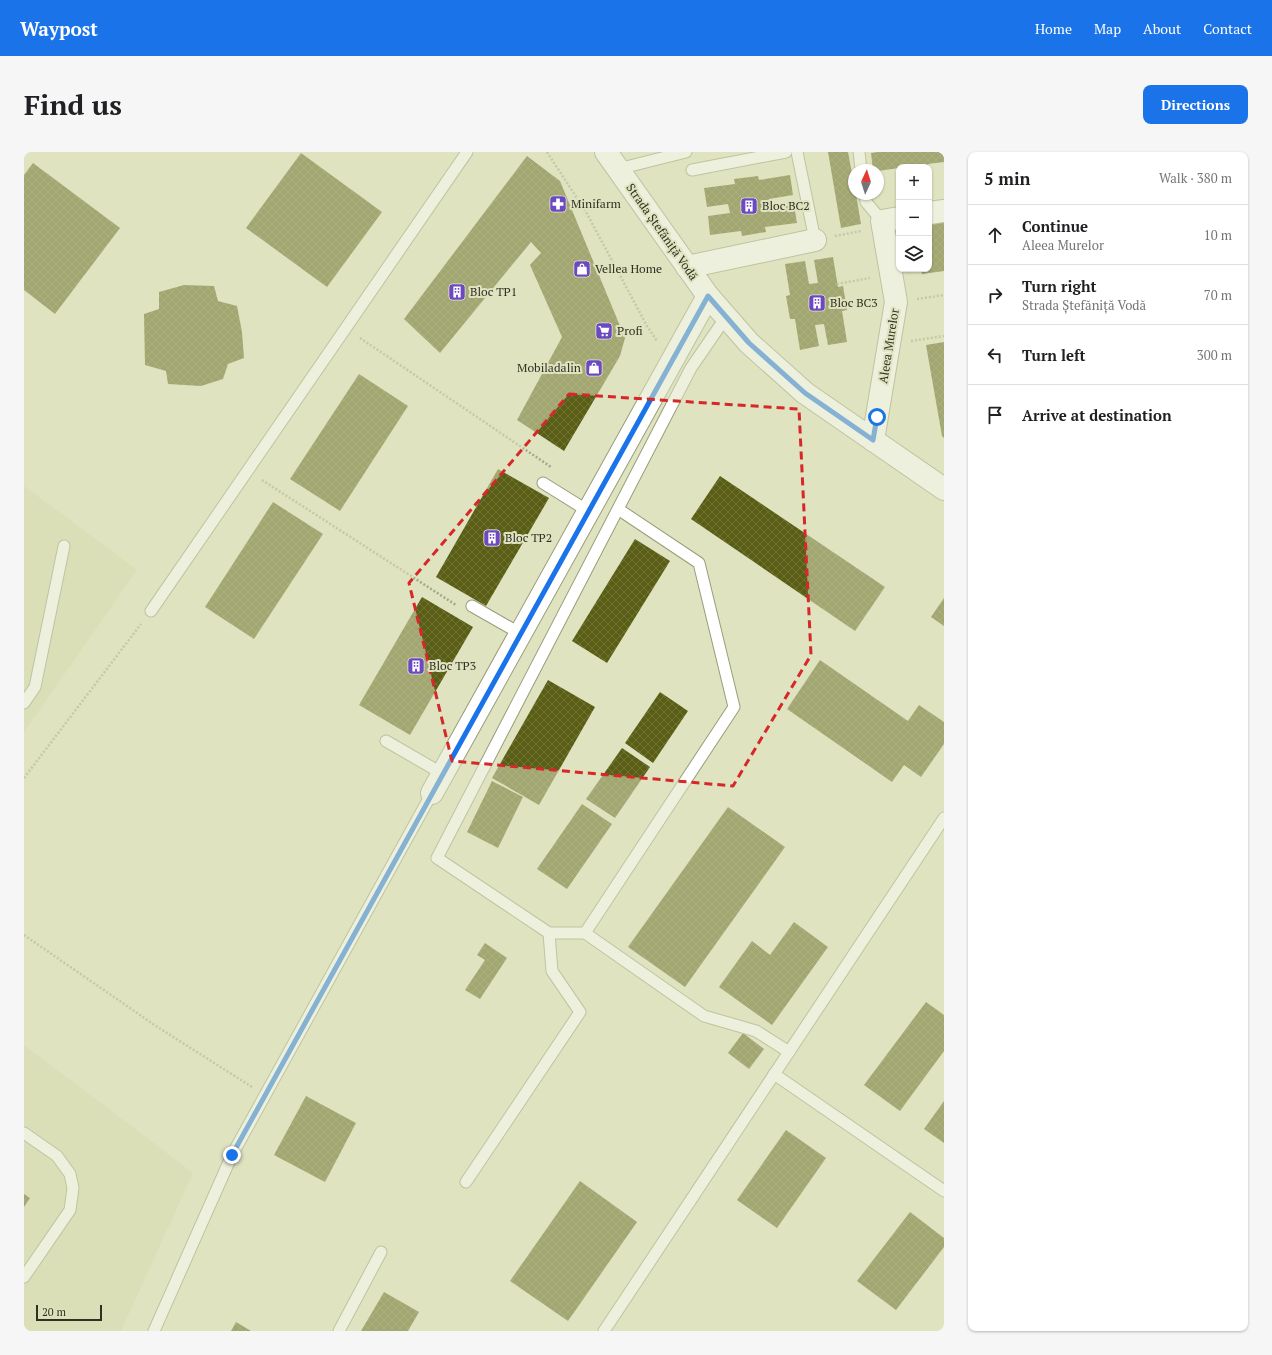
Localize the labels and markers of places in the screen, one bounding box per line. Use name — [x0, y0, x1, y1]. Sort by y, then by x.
pharmacy icon: Minifarm — [548, 194, 568, 214]
place label: Minifarm — [571, 196, 622, 211]
building icon: Bloc BC2 — [739, 196, 759, 216]
place label: Bloc BC2 — [762, 198, 810, 213]
shop icon: Vellea Home — [572, 259, 592, 279]
place label: Vellea Home — [595, 261, 662, 276]
building icon: Bloc TP1 — [447, 282, 467, 302]
place label: Bloc TP1 — [470, 284, 517, 299]
building icon: Bloc BC3 — [807, 293, 827, 313]
place label: Bloc BC3 — [830, 295, 878, 310]
supermarket icon: Profi — [594, 321, 614, 341]
place label: Profi — [617, 323, 643, 338]
shop icon: Mobiladalin — [584, 358, 604, 378]
place label: Mobiladalin — [517, 360, 581, 375]
building icon: Bloc TP2 — [482, 528, 502, 548]
place label: Bloc TP2 — [505, 530, 552, 545]
building icon: Bloc TP3 — [406, 656, 426, 676]
place label: Bloc TP3 — [429, 658, 476, 673]

